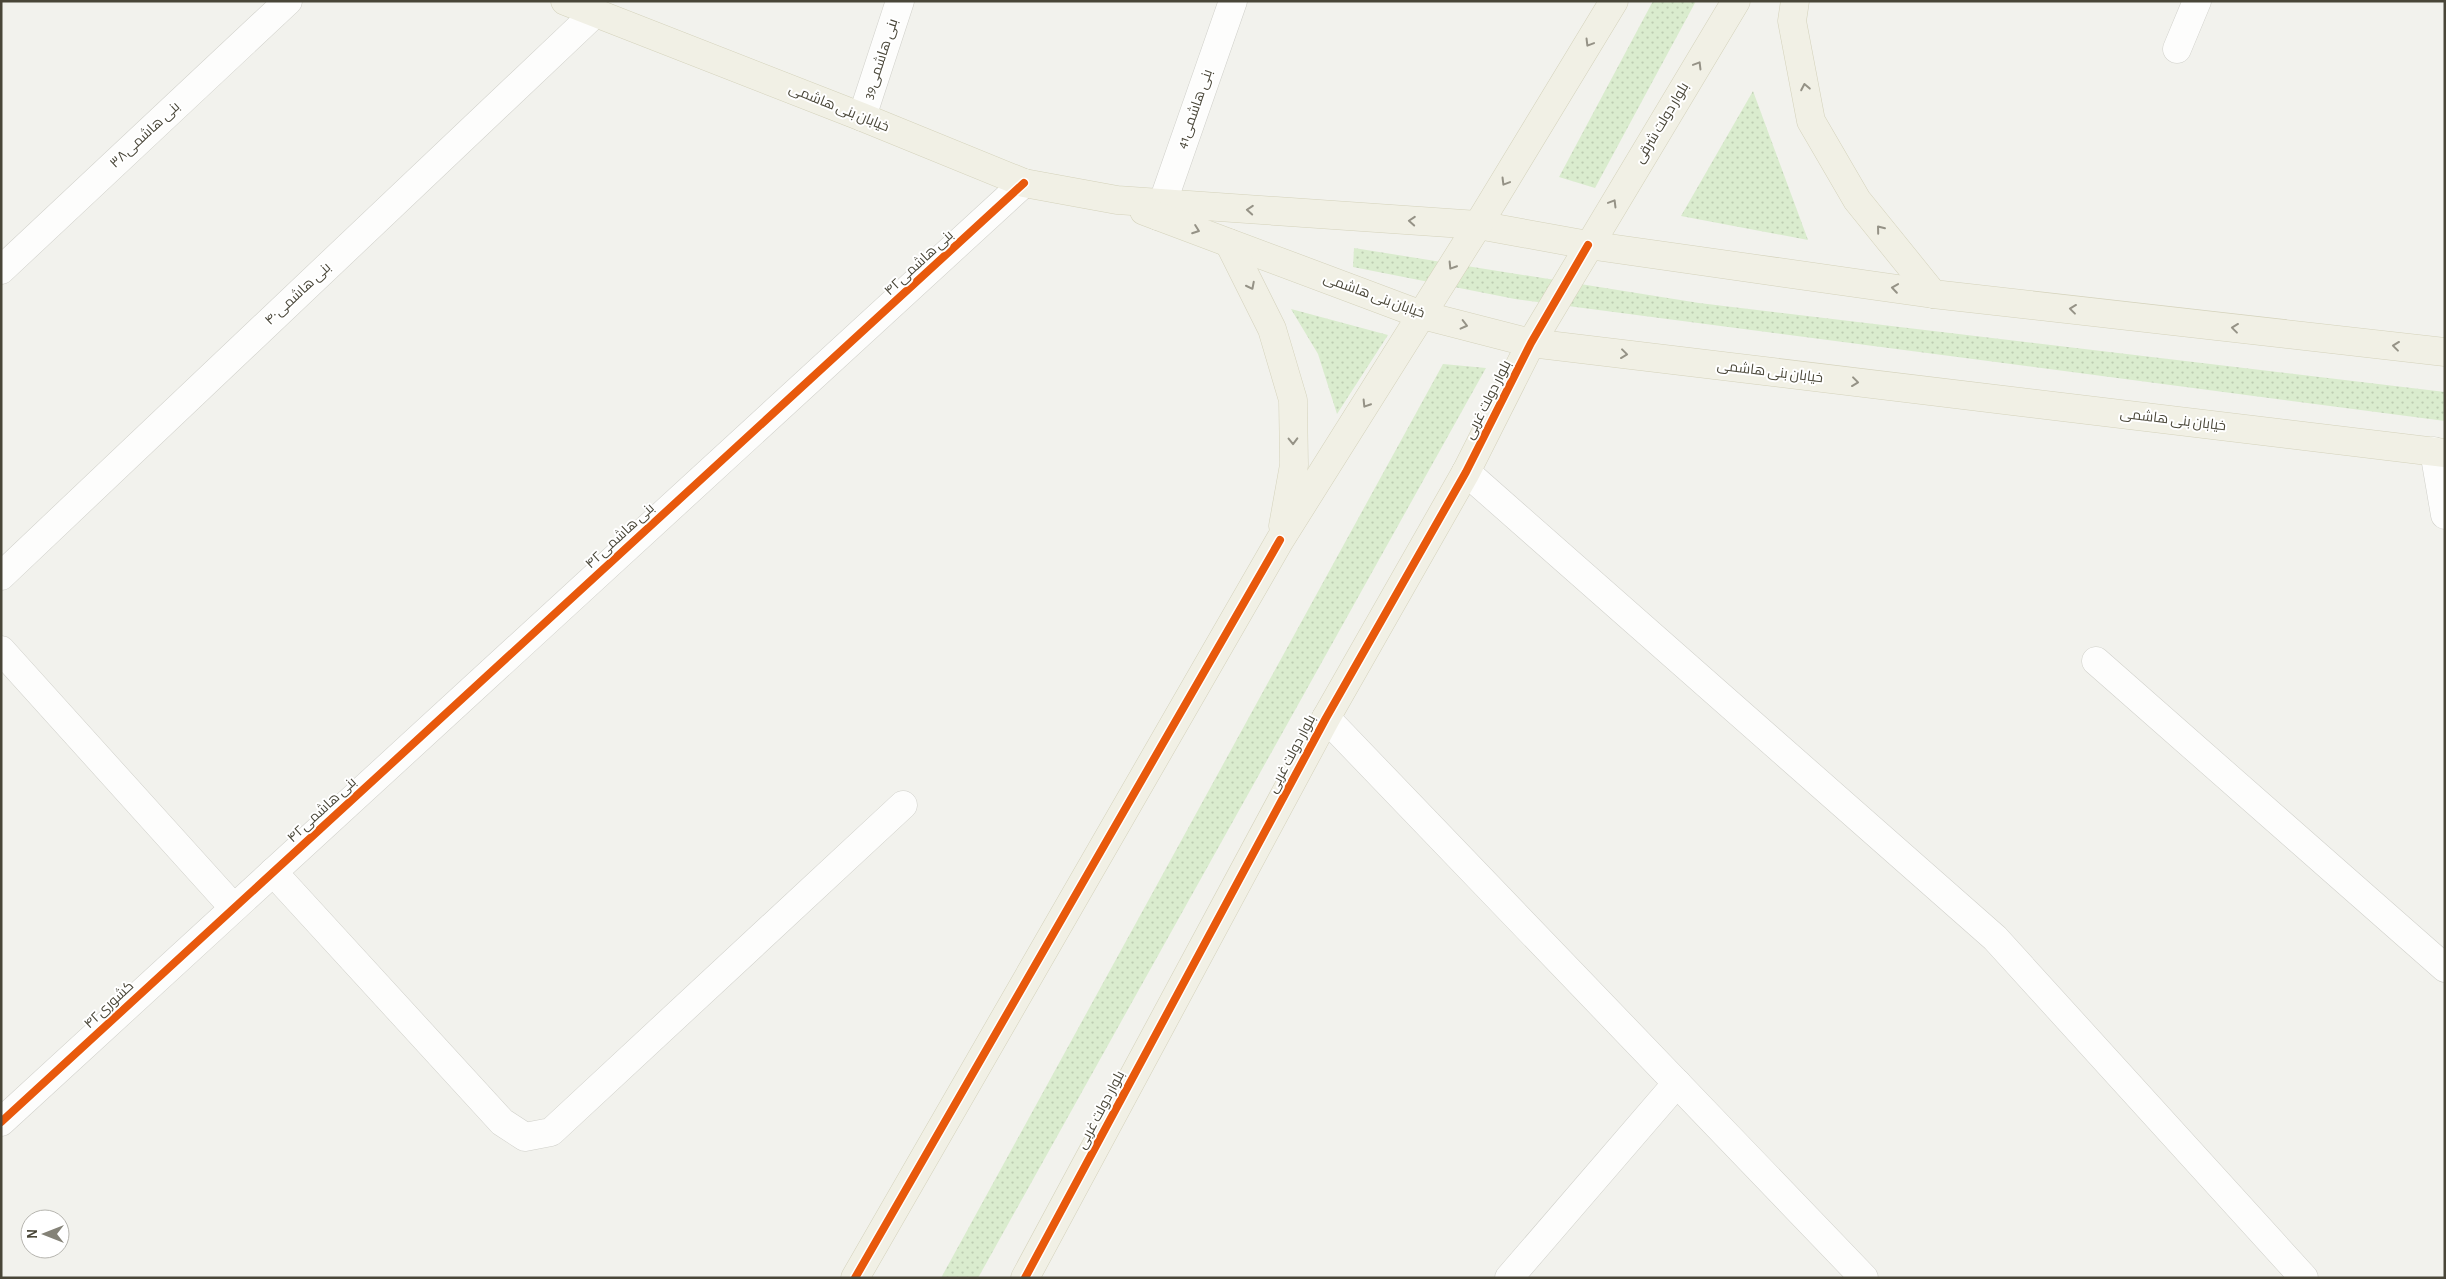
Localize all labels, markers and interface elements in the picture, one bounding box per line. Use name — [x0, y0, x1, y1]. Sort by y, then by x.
street label: بنی هاشمی39 — [861, 17, 901, 101]
one-way arrow — [1586, 37, 1596, 46]
one-way arrow — [1691, 61, 1701, 70]
street label: بنی هاشمی41 — [1175, 68, 1215, 150]
street label: بلوار دولت شرقی — [1632, 80, 1692, 166]
street label: خیابان بنی هاشمی — [787, 82, 891, 134]
one-way arrow — [1800, 83, 1811, 92]
street label: بنی هاشمی۳۸ — [108, 99, 182, 171]
one-way arrow — [1501, 176, 1511, 185]
one-way arrow — [1607, 200, 1617, 209]
one-way arrow — [1246, 204, 1254, 215]
one-way arrow — [1408, 215, 1416, 226]
one-way arrow — [1191, 224, 1199, 234]
one-way arrow — [1877, 225, 1886, 234]
street label: بنی هاشمی۴۲ — [882, 228, 956, 298]
street label: بنی هاشمی۴۰ — [263, 260, 333, 328]
one-way arrow — [1449, 261, 1459, 270]
street label: خیابان بنی هاشمی — [1321, 271, 1427, 321]
one-way arrow — [1245, 281, 1255, 290]
one-way arrow — [1890, 283, 1898, 294]
one-way arrow — [2069, 304, 2077, 315]
one-way arrow — [1460, 320, 1468, 330]
one-way arrow — [2231, 323, 2239, 334]
one-way arrow — [2392, 341, 2400, 352]
one-way arrow — [1620, 348, 1628, 359]
street label: بلوار دولت غربی — [1462, 358, 1514, 442]
street label: خیابان بنی هاشمی — [1716, 359, 1824, 385]
one-way arrow — [1851, 376, 1859, 387]
one-way arrow — [1362, 399, 1372, 408]
street label: خیابان بنی هاشمی — [2119, 407, 2227, 433]
one-way arrow — [1288, 438, 1298, 445]
street label: بنی هاشمی۴۲ — [583, 501, 657, 571]
street label: بلوار دولت غربی — [1266, 713, 1318, 795]
street label: بنی هاشمی۴۲ — [285, 775, 359, 845]
street label: کشوری۴۲ — [82, 979, 136, 1031]
street label: بلوار دولت غربی — [1075, 1069, 1127, 1151]
north arrow — [20, 1209, 70, 1259]
text: N — [26, 1229, 40, 1239]

